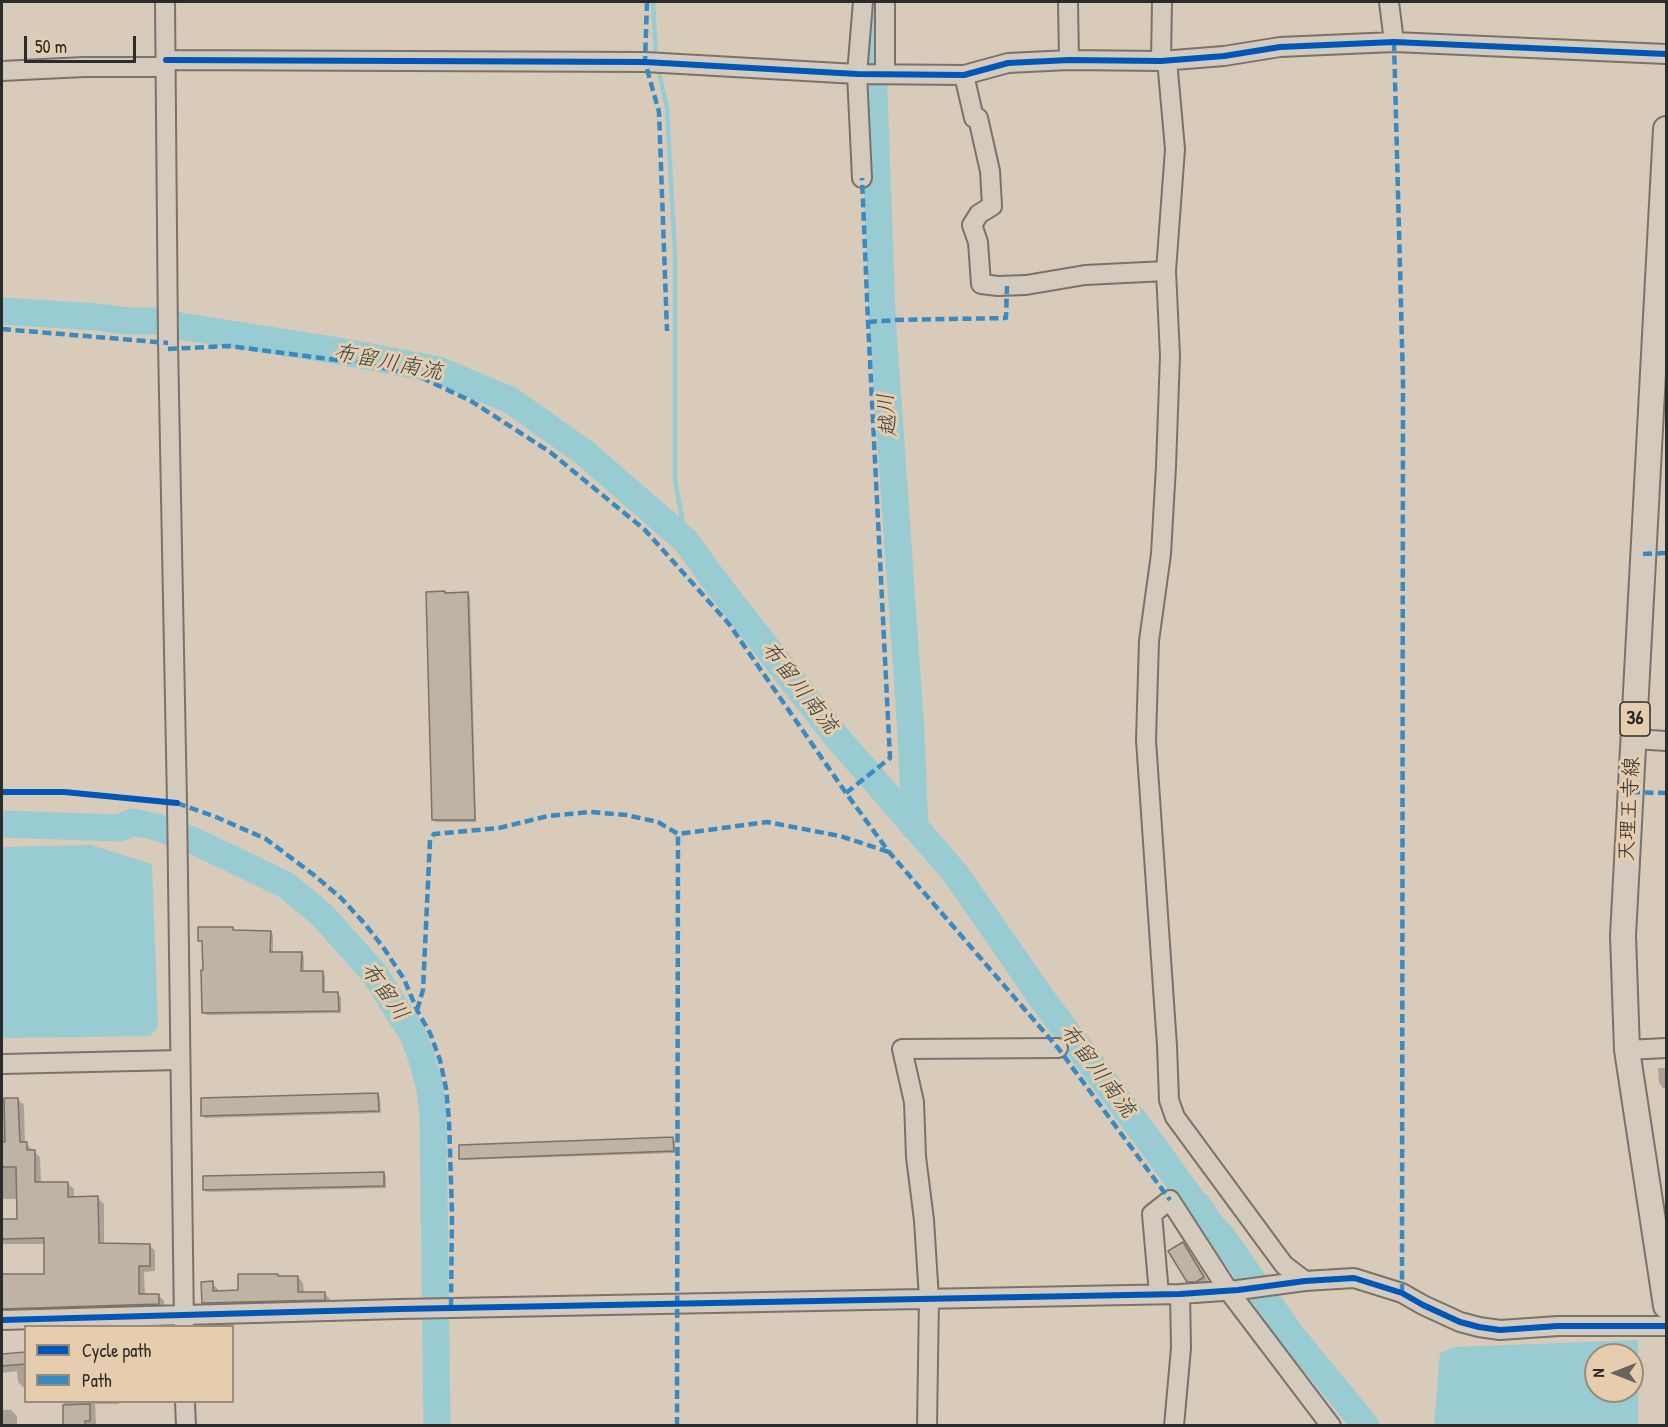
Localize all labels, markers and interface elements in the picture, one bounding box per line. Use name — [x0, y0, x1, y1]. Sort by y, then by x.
scale bar — [27, 24, 140, 62]
text: 50 m — [35, 34, 67, 59]
water label: 布留川南流 — [331, 340, 445, 386]
water label: 越川 — [873, 392, 903, 438]
water label: 布留川南流 — [755, 637, 843, 739]
road number: 36 — [1620, 702, 1650, 736]
street label: 天理王寺線 — [1615, 756, 1645, 862]
water label: 布留川 — [354, 957, 414, 1027]
water label: 布留川南流 — [1053, 1019, 1141, 1123]
legend — [24, 1325, 234, 1403]
text: Cycle path — [82, 1338, 151, 1363]
north arrow — [1584, 1343, 1644, 1403]
text: Path — [82, 1368, 111, 1393]
text: N — [1587, 1369, 1609, 1377]

